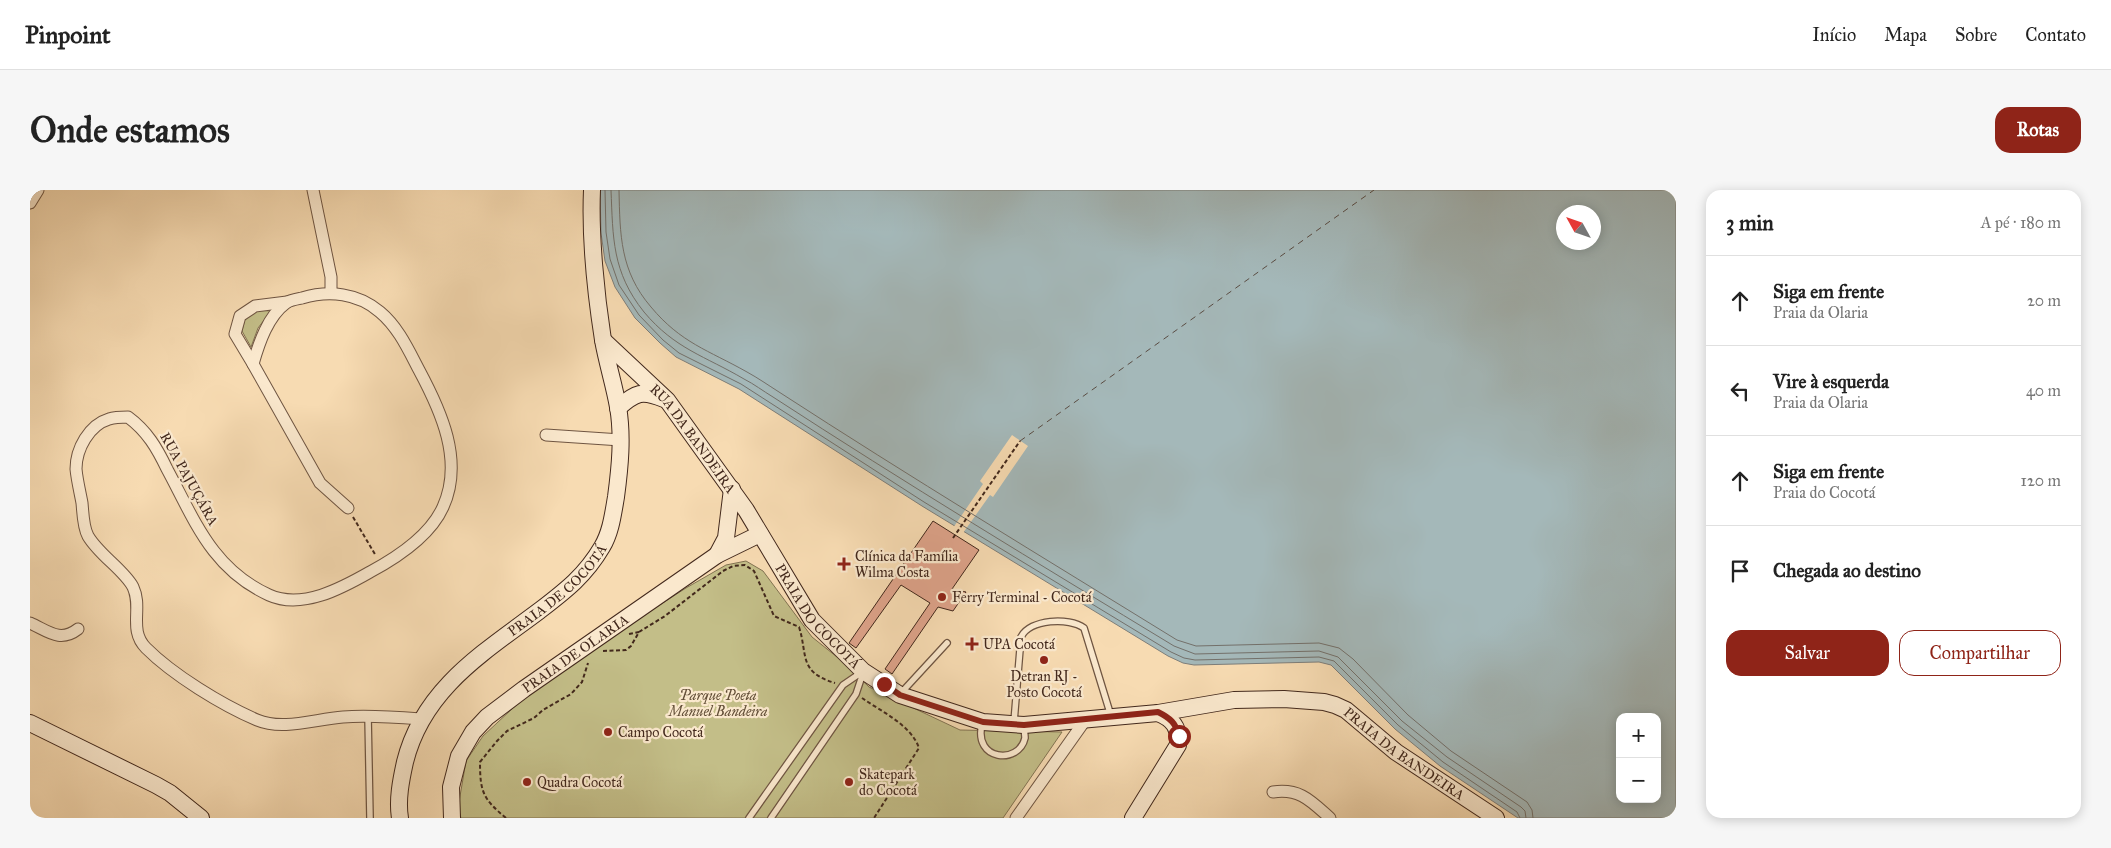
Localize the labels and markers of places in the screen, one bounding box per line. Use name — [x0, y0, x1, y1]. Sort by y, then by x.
place label: Clínica da Família Wilma Costa — [855, 548, 958, 581]
marker: Clínica da Família Wilma Costa — [837, 557, 851, 571]
place label: Ferry Terminal - Cocotá — [952, 589, 1092, 606]
marker: Ferry Terminal - Cocotá — [936, 591, 948, 603]
place label: UPA Cocotá — [983, 636, 1055, 653]
marker: UPA Cocotá — [965, 637, 979, 651]
marker: Detran RJ - Posto Cocotá — [1038, 654, 1050, 666]
place label: Detran RJ - Posto Cocotá — [1006, 668, 1082, 701]
place label: Campo Cocotá — [618, 724, 703, 741]
marker: Campo Cocotá — [602, 726, 614, 738]
place label: Skatepark do Cocotá — [859, 766, 917, 799]
place label: Quadra Cocotá — [537, 774, 622, 791]
marker: Quadra Cocotá — [521, 776, 533, 788]
marker: Skatepark do Cocotá — [843, 776, 855, 788]

